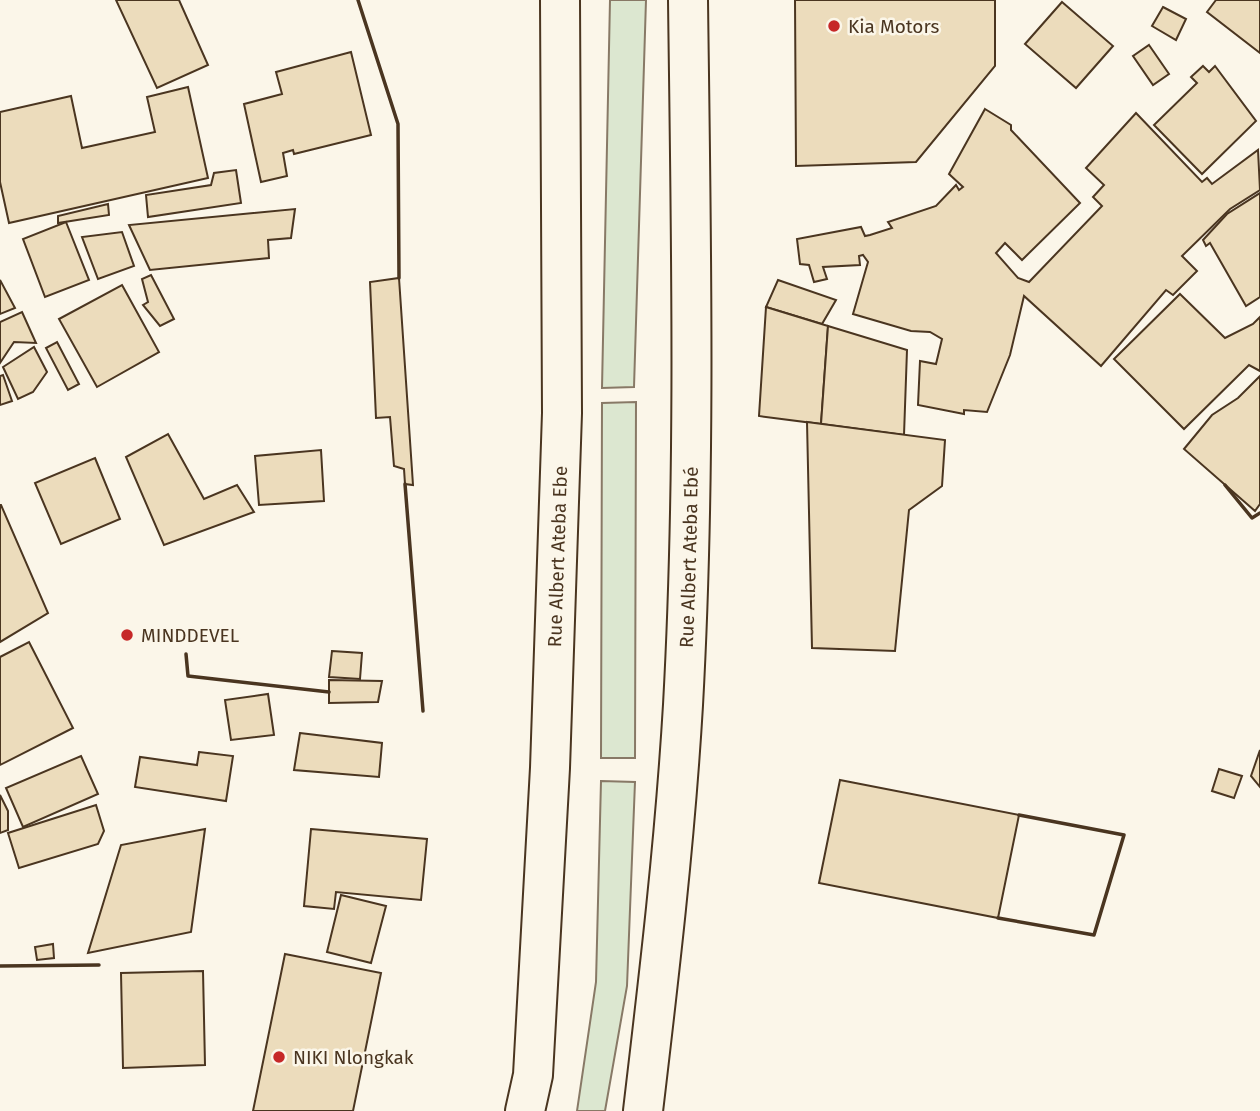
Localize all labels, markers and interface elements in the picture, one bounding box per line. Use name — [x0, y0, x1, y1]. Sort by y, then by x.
place label: Kia Motors — [848, 15, 940, 38]
marker: Kia Motors — [826, 18, 842, 34]
street label: Rue Albert Ateba Ebe — [543, 465, 572, 648]
street label: Rue Albert Ateba Ebé — [675, 466, 703, 648]
place label: MINDDEVEL — [141, 624, 240, 647]
marker: MINDDEVEL — [119, 627, 135, 643]
place label: NIKI Nlongkak — [293, 1046, 414, 1069]
marker: NIKI Nlongkak — [271, 1049, 287, 1065]

